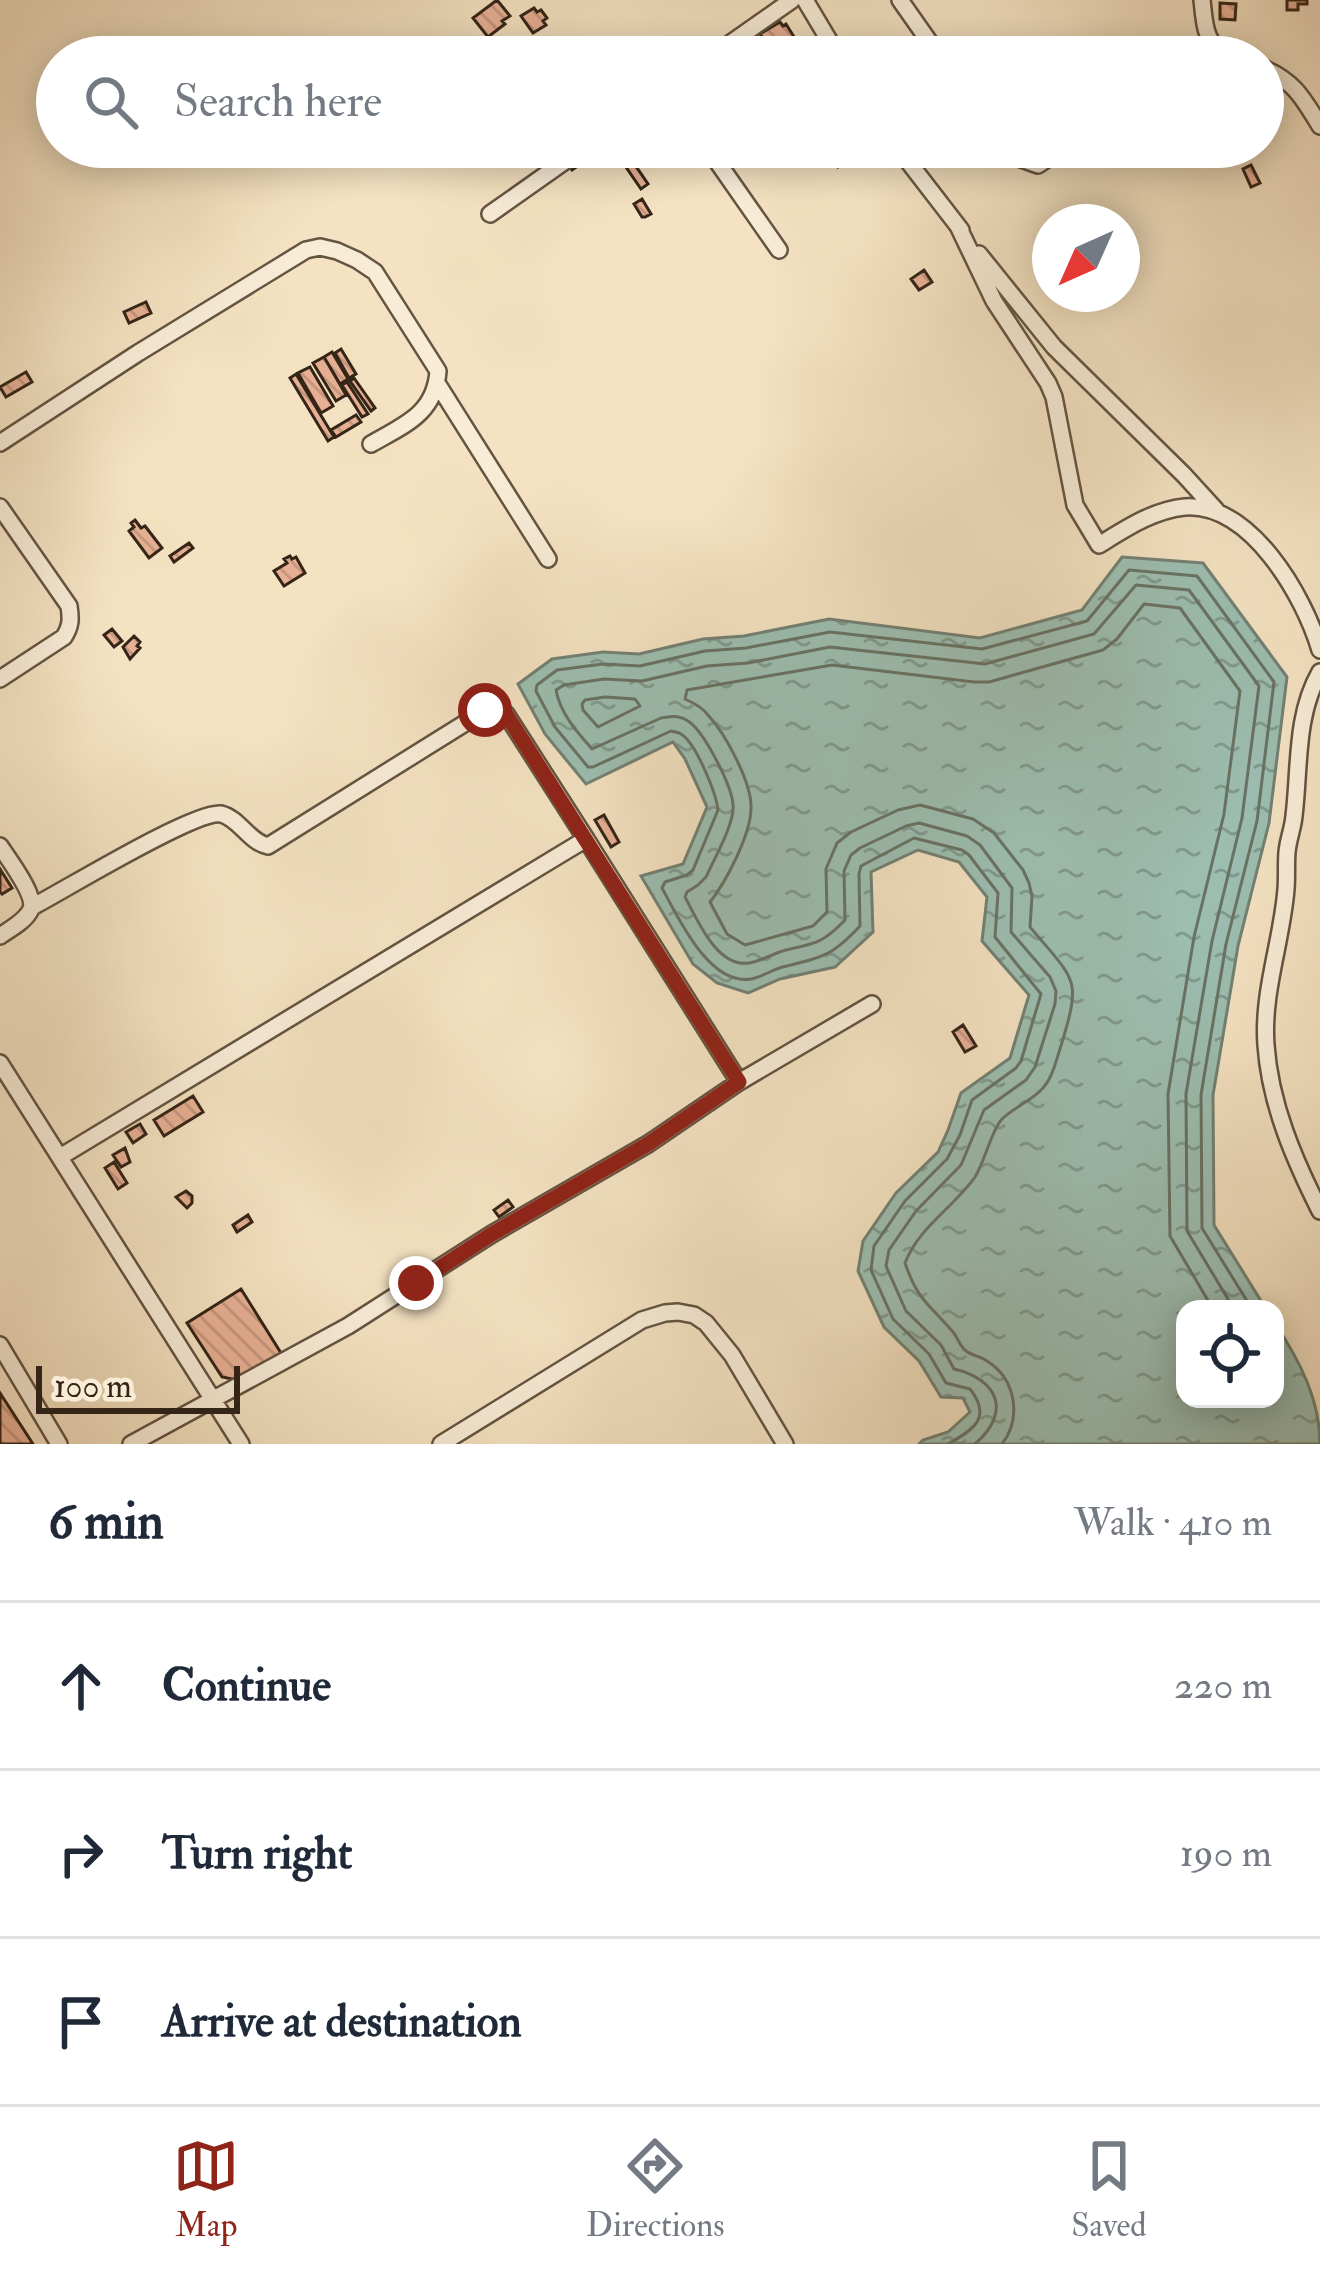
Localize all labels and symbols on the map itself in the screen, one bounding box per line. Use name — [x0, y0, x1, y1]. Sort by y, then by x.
north arrow — [1032, 204, 1140, 312]
route start — [458, 683, 512, 737]
route end — [389, 1256, 443, 1310]
scale bar — [36, 1360, 240, 1413]

